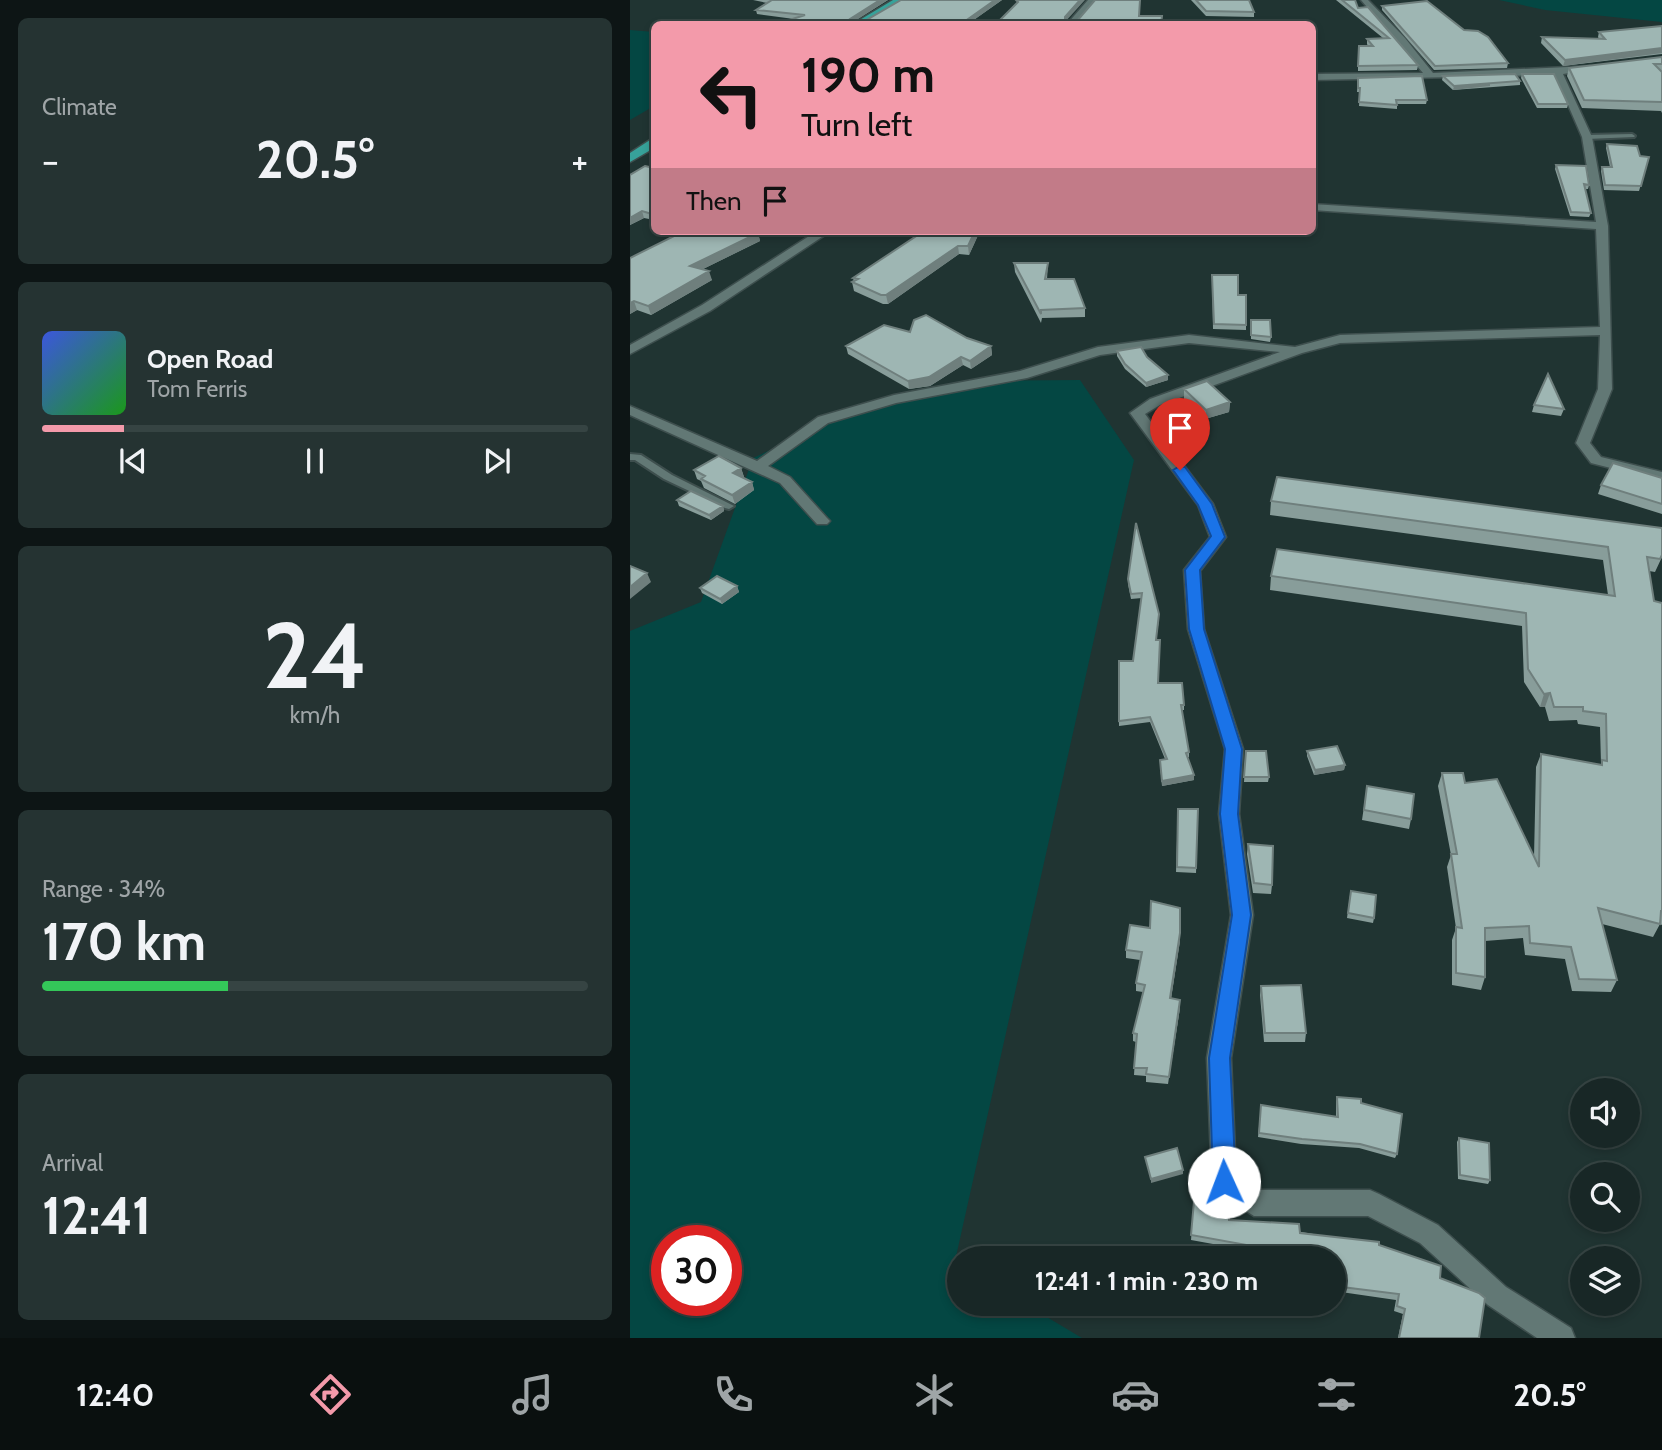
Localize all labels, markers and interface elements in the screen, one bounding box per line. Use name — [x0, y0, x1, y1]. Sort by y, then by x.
text: 190 m — [801, 45, 935, 104]
icon: left — [686, 49, 777, 140]
text: Climate — [42, 93, 117, 121]
text: Turn left — [801, 105, 912, 144]
text: 20.5° — [256, 128, 374, 191]
text: − — [42, 137, 59, 184]
text: + — [571, 137, 588, 184]
icon: arrive — [756, 182, 794, 220]
text: Then — [686, 185, 742, 217]
text: Open Road — [147, 343, 273, 375]
text: Tom Ferris — [147, 375, 247, 403]
pin — [1150, 398, 1210, 470]
icon: arrive — [1161, 409, 1199, 447]
icon: previous — [114, 442, 152, 480]
icon: pause — [296, 442, 334, 480]
icon: next — [478, 442, 516, 480]
text: 24 — [263, 600, 367, 711]
text: km/h — [290, 701, 340, 729]
text: Range · 34% — [42, 875, 165, 903]
text: 170 km — [42, 910, 206, 973]
map controls — [1570, 1078, 1640, 1316]
button: sound — [1570, 1078, 1640, 1148]
position arrow — [1187, 1145, 1261, 1219]
text: Arrival — [42, 1149, 103, 1177]
button: search — [1570, 1162, 1640, 1232]
text: 12:41 — [42, 1184, 151, 1247]
speed limit sign: 30 — [651, 1225, 742, 1316]
button: layers — [1570, 1246, 1640, 1316]
text: 12:41 · 1 min · 230 m — [1035, 1265, 1258, 1297]
icon: directions — [306, 1370, 355, 1419]
icon: music — [508, 1370, 557, 1419]
icon: phone — [709, 1370, 758, 1419]
icon: climate — [910, 1370, 959, 1419]
icon: car — [1111, 1370, 1160, 1419]
icon: filters — [1312, 1370, 1361, 1419]
text: 12:40 — [76, 1375, 154, 1414]
text: 20.5° — [1513, 1375, 1586, 1414]

